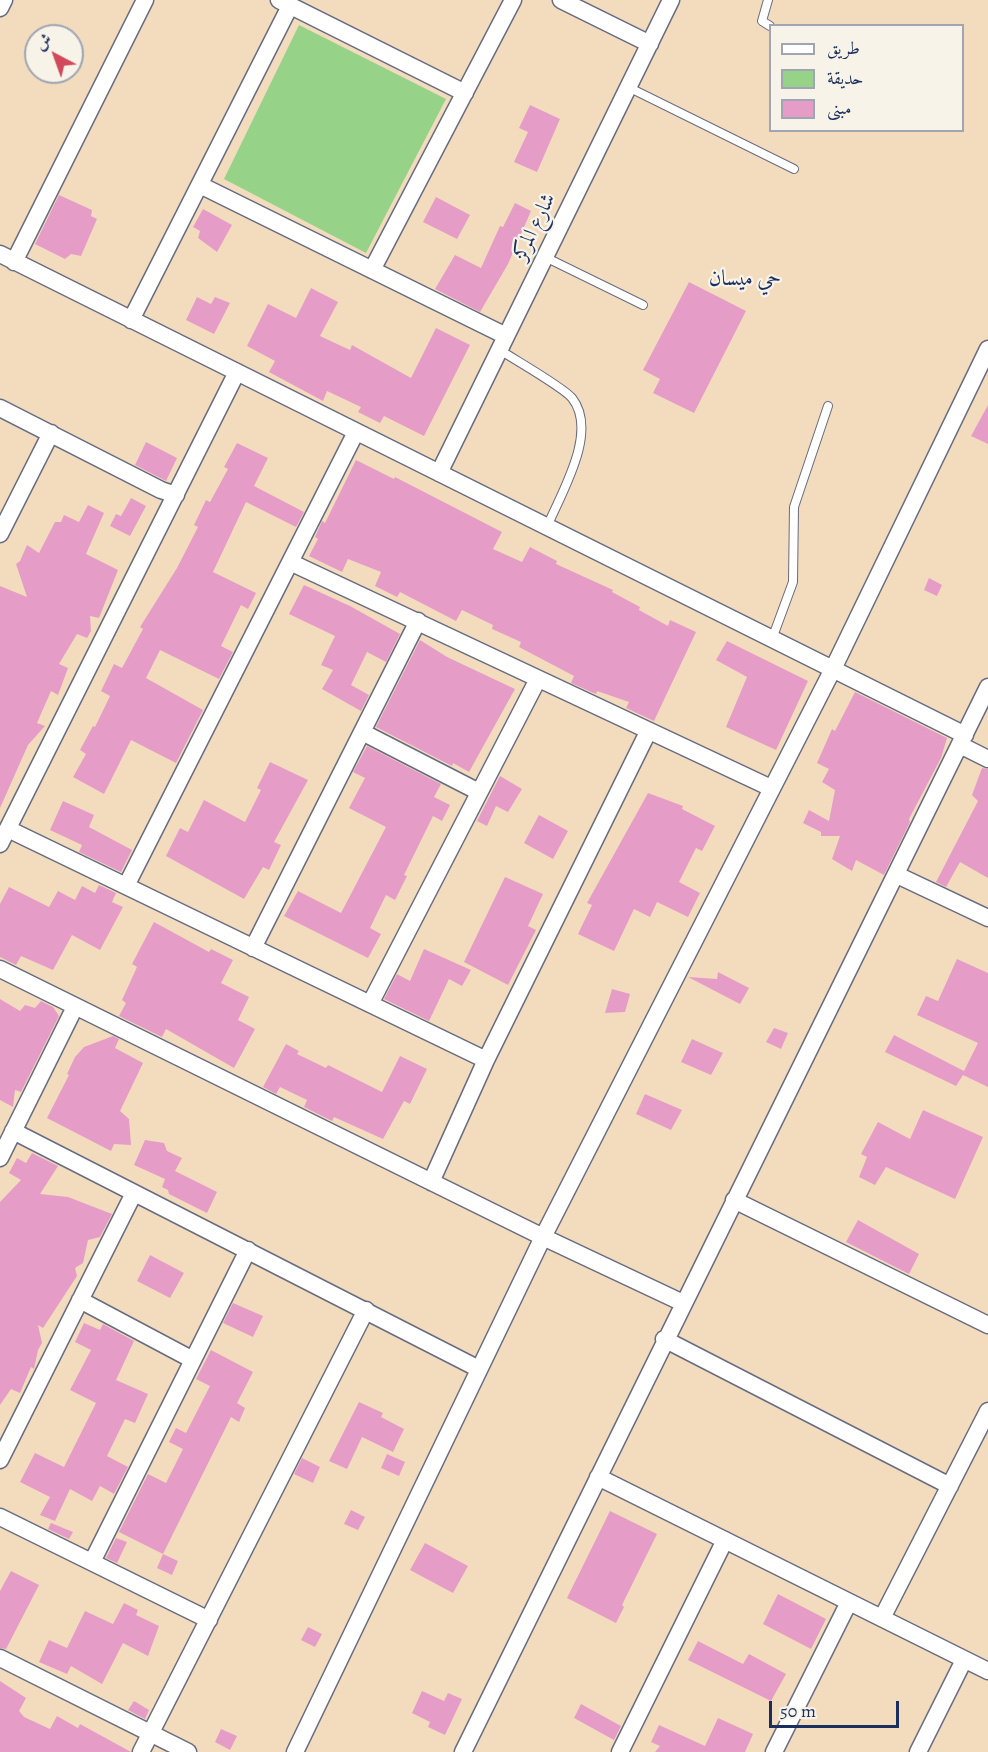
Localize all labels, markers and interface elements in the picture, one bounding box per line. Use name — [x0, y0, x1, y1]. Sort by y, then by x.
north arrow — [24, 24, 84, 84]
legend — [769, 24, 964, 132]
text: ش — [30, 28, 57, 55]
text: طريق — [827, 36, 860, 60]
text: حديقة — [827, 66, 863, 90]
text: مبنى — [827, 96, 852, 120]
street label: شارع المركز — [508, 189, 562, 265]
district label: حي ميسان — [709, 267, 781, 293]
scale bar — [772, 1689, 902, 1727]
text: 50 m — [780, 1699, 816, 1723]

